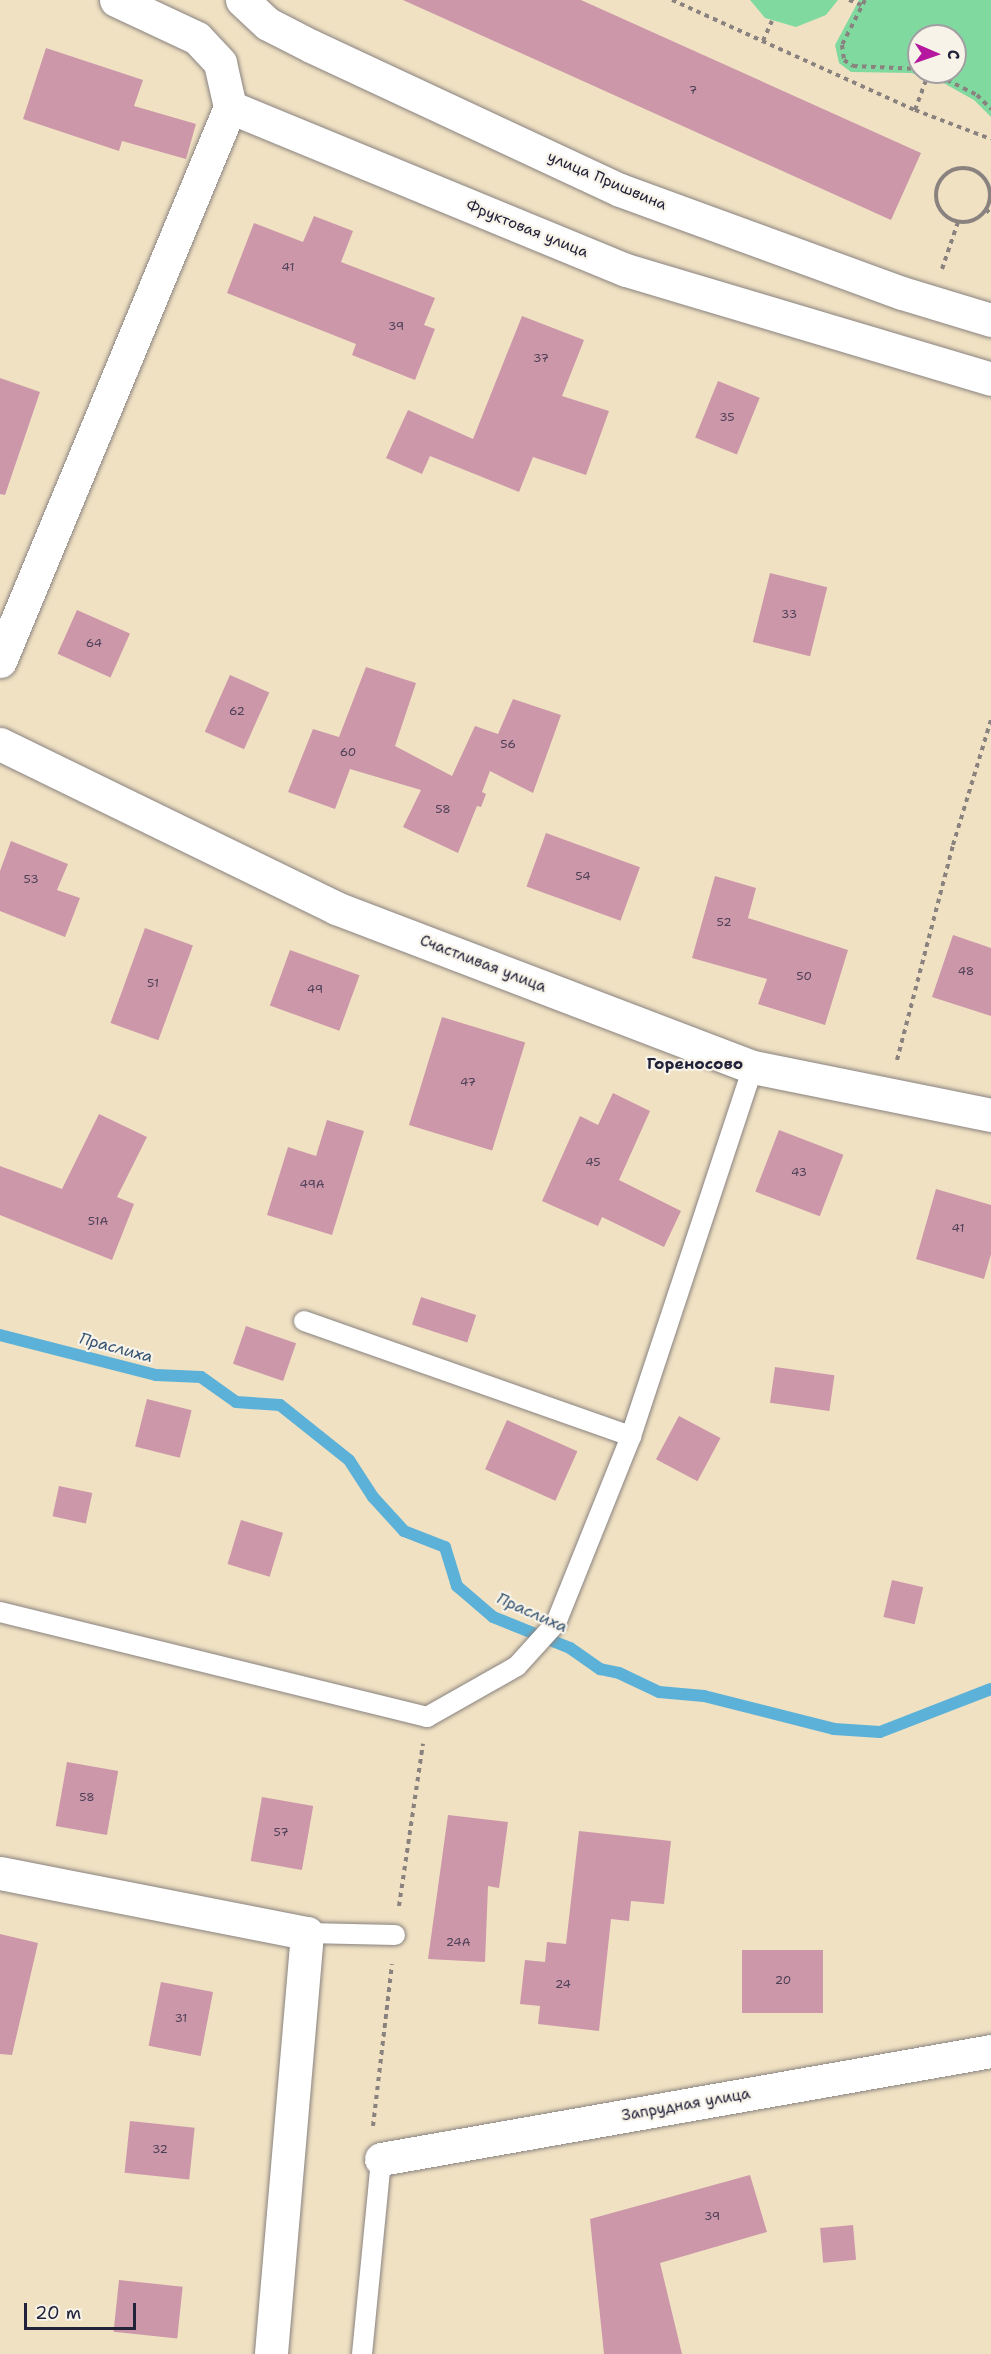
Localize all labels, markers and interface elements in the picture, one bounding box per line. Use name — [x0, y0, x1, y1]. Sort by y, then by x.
north arrow — [907, 24, 967, 84]
text: С — [943, 49, 964, 60]
house number: 7 — [689, 84, 697, 98]
street label: улица Пришвина — [545, 148, 669, 214]
street label: Фруктовая улица — [463, 196, 591, 262]
house number: 41 — [282, 261, 294, 275]
house number: 39 — [388, 320, 404, 334]
house number: 37 — [533, 352, 549, 366]
house number: 35 — [719, 411, 735, 425]
house number: 33 — [781, 608, 797, 622]
house number: 64 — [86, 637, 102, 651]
house number: 62 — [229, 705, 245, 719]
house number: 56 — [500, 738, 516, 752]
house number: 60 — [340, 746, 356, 760]
house number: 58 — [435, 803, 451, 817]
house number: 54 — [575, 870, 591, 884]
house number: 53 — [23, 873, 39, 887]
house number: 52 — [716, 916, 732, 930]
street label: Счастливая улица — [417, 932, 549, 996]
house number: 48 — [958, 965, 974, 979]
house number: 50 — [796, 970, 812, 984]
house number: 51 — [147, 977, 159, 991]
house number: 49 — [307, 983, 323, 997]
district label: Гореносово — [647, 1054, 743, 1074]
house number: 47 — [460, 1076, 476, 1090]
house number: 45 — [585, 1156, 601, 1170]
house number: 43 — [791, 1166, 807, 1180]
house number: 49А — [300, 1178, 324, 1192]
house number: 51А — [88, 1215, 108, 1229]
house number: 41 — [952, 1222, 964, 1236]
water label: Праслиха — [77, 1329, 155, 1367]
water label: Праслиха — [494, 1589, 570, 1637]
house number: 58 — [79, 1791, 95, 1805]
house number: 57 — [273, 1826, 289, 1840]
house number: 24А — [446, 1936, 470, 1950]
house number: 20 — [775, 1974, 791, 1988]
house number: 24 — [555, 1978, 571, 1992]
house number: 31 — [175, 2012, 187, 2026]
street label: Запрудная улица — [620, 2085, 752, 2125]
house number: 32 — [152, 2143, 168, 2157]
house number: 39 — [704, 2210, 720, 2224]
scale bar — [27, 2291, 140, 2329]
text: 20 m — [35, 2301, 81, 2325]

